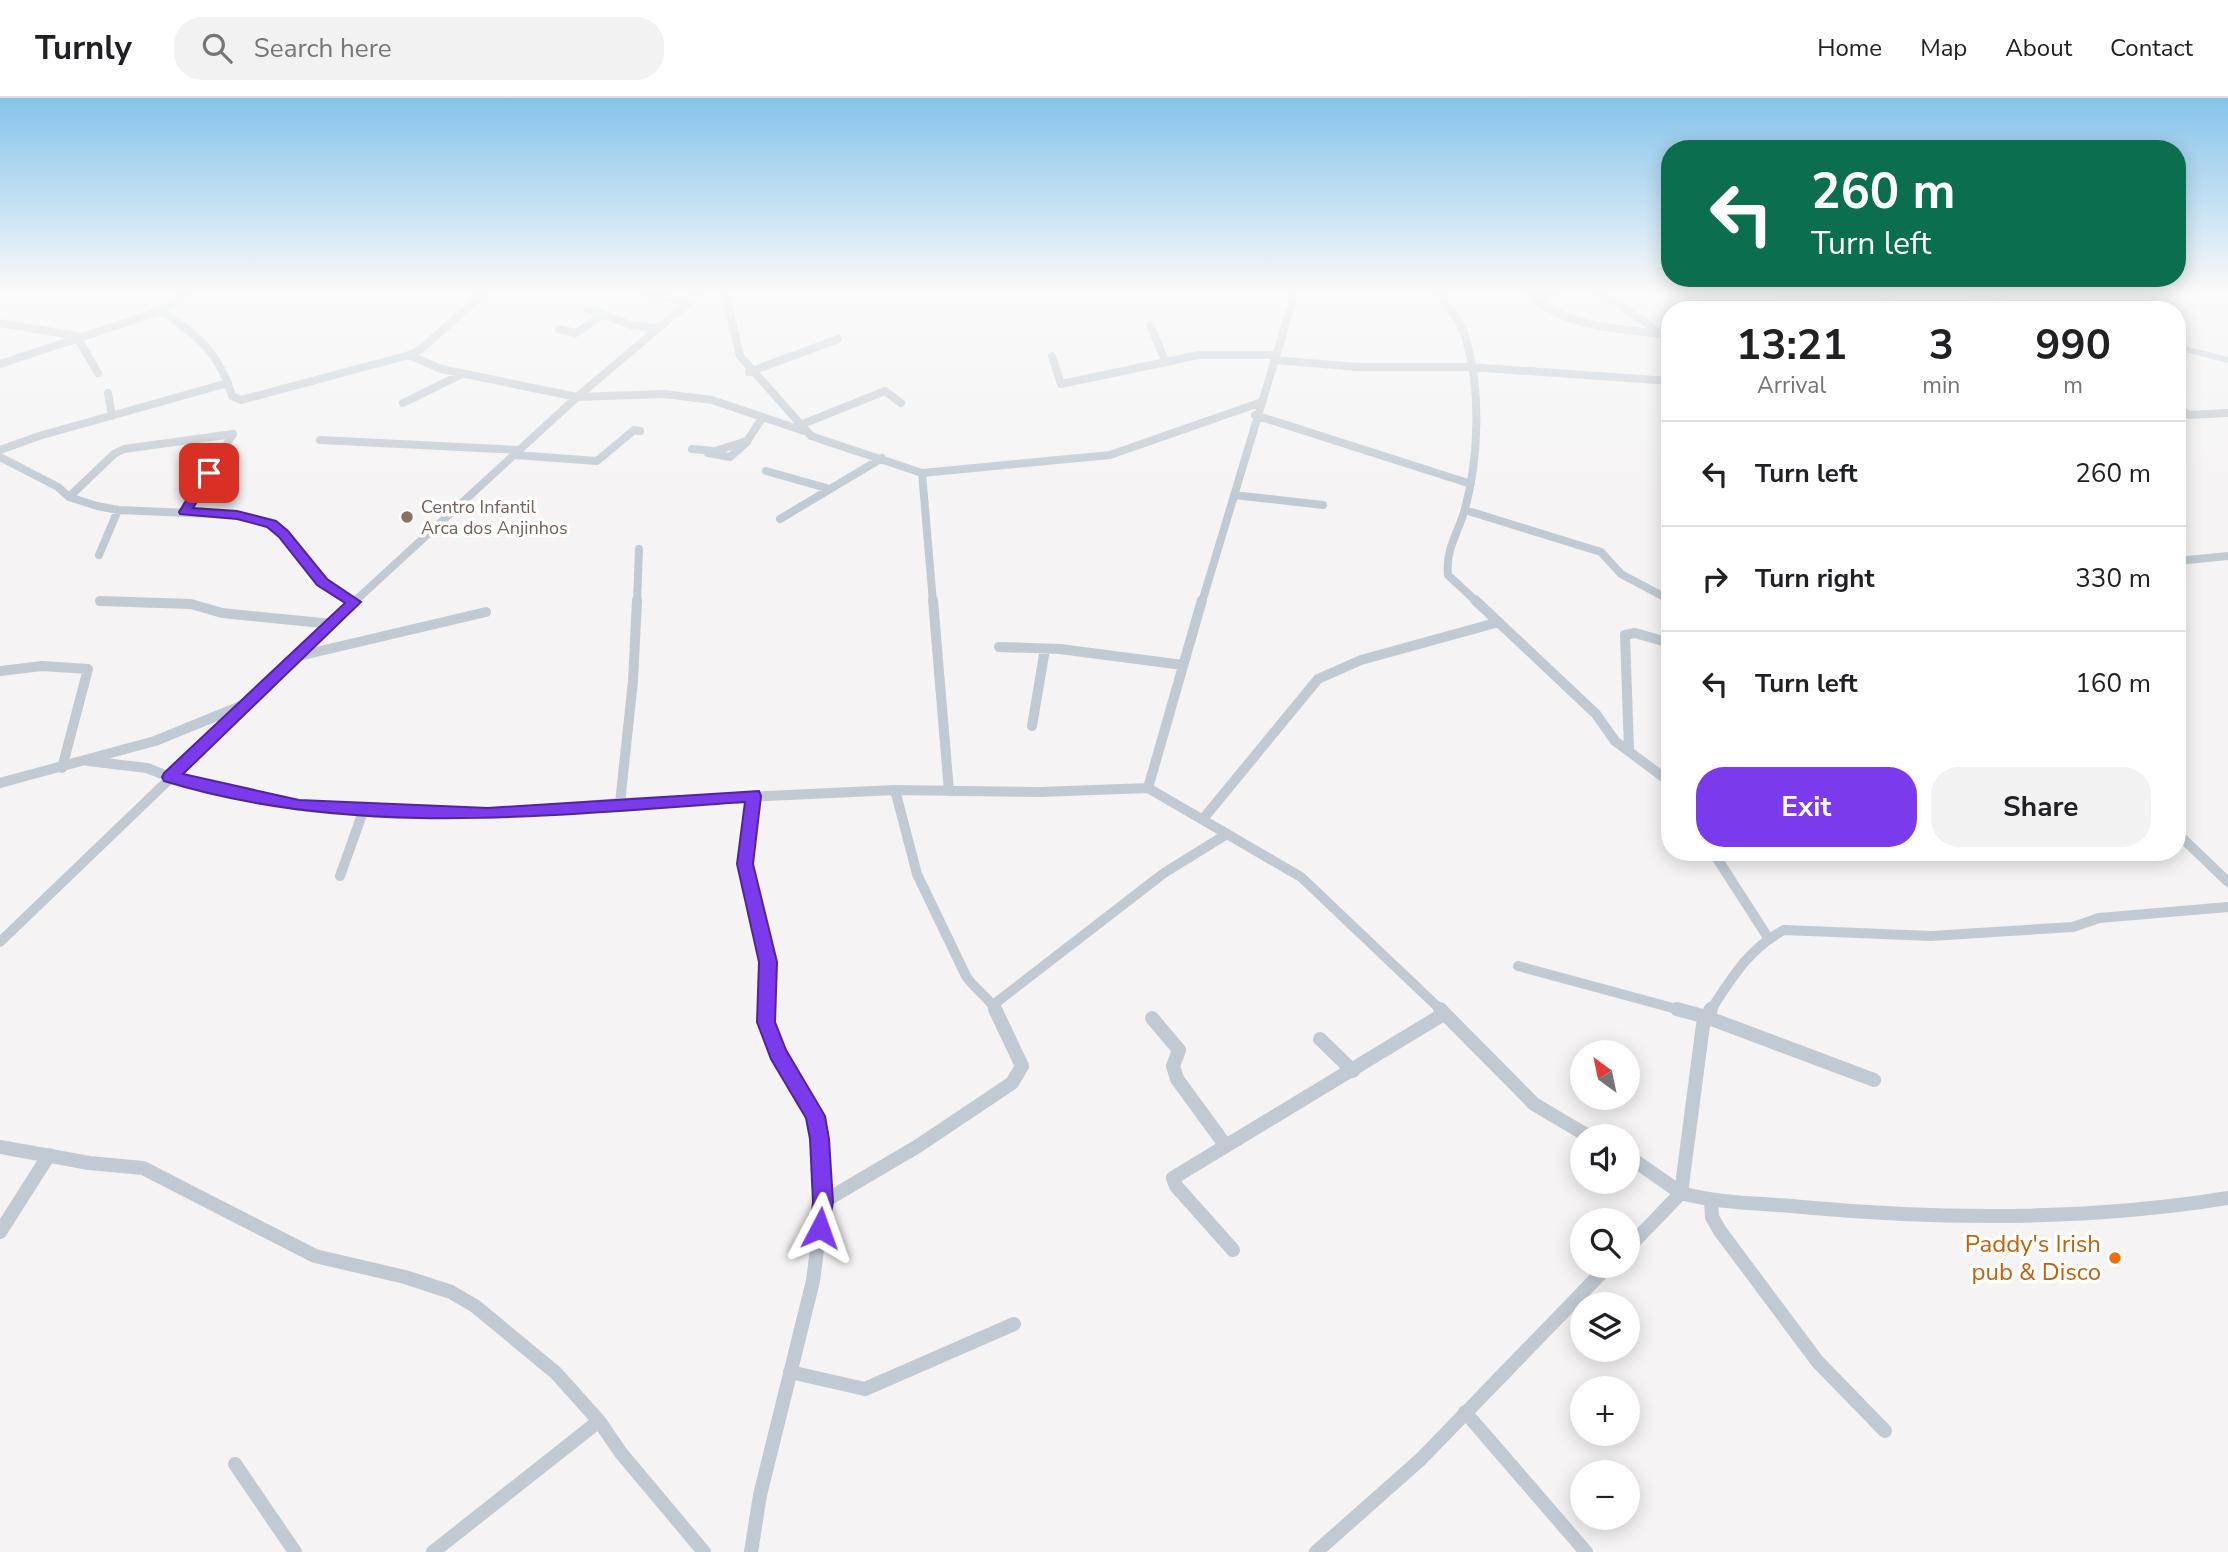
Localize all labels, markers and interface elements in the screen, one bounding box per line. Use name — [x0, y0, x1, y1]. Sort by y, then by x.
search box — [174, 17, 664, 80]
text: Turnly — [35, 26, 132, 71]
icon: search — [198, 29, 236, 67]
text: Search here — [254, 31, 392, 66]
text: Home — [1817, 32, 1882, 64]
text: Map — [1920, 32, 1967, 64]
text: About — [2005, 32, 2072, 64]
text: Contact — [2110, 32, 2193, 64]
text: 260 m — [1811, 158, 1955, 225]
icon: left — [1696, 168, 1787, 259]
text: Turn left — [1811, 222, 1931, 265]
text: 13:21 — [1736, 317, 1847, 374]
text: 3 — [1929, 317, 1954, 374]
text: 990 — [2035, 317, 2111, 374]
text: Arrival — [1757, 370, 1826, 401]
text: min — [1922, 370, 1960, 401]
text: m — [2063, 370, 2083, 401]
pin — [179, 443, 239, 503]
icon: arrive — [190, 454, 228, 492]
icon: left — [1696, 455, 1734, 493]
text: Turn left — [1755, 456, 1858, 491]
text: 260 m — [2075, 456, 2151, 491]
place label: Centro Infantil Arca dos Anjinhos — [421, 495, 568, 540]
marker: Centro Infantil Arca dos Anjinhos — [399, 509, 415, 525]
icon: right — [1696, 560, 1734, 598]
text: Turn right — [1755, 561, 1874, 596]
text: 330 m — [2075, 561, 2151, 596]
icon: left — [1696, 665, 1734, 703]
text: Turn left — [1755, 666, 1858, 701]
text: 160 m — [2075, 666, 2151, 701]
button: Exit — [1696, 767, 1917, 847]
button: Share — [1931, 767, 2151, 847]
north arrow — [1570, 1040, 1640, 1110]
map controls — [1570, 1040, 1640, 1530]
button: sound — [1570, 1124, 1640, 1194]
position arrow — [783, 1191, 857, 1265]
button: search — [1570, 1208, 1640, 1278]
place label: Paddy's Irish pub & Disco — [1965, 1228, 2101, 1288]
marker: Paddy's Irish pub & Disco — [2107, 1250, 2123, 1266]
button: layers — [1570, 1292, 1640, 1362]
button: + — [1570, 1376, 1640, 1446]
button: − — [1570, 1460, 1640, 1530]

